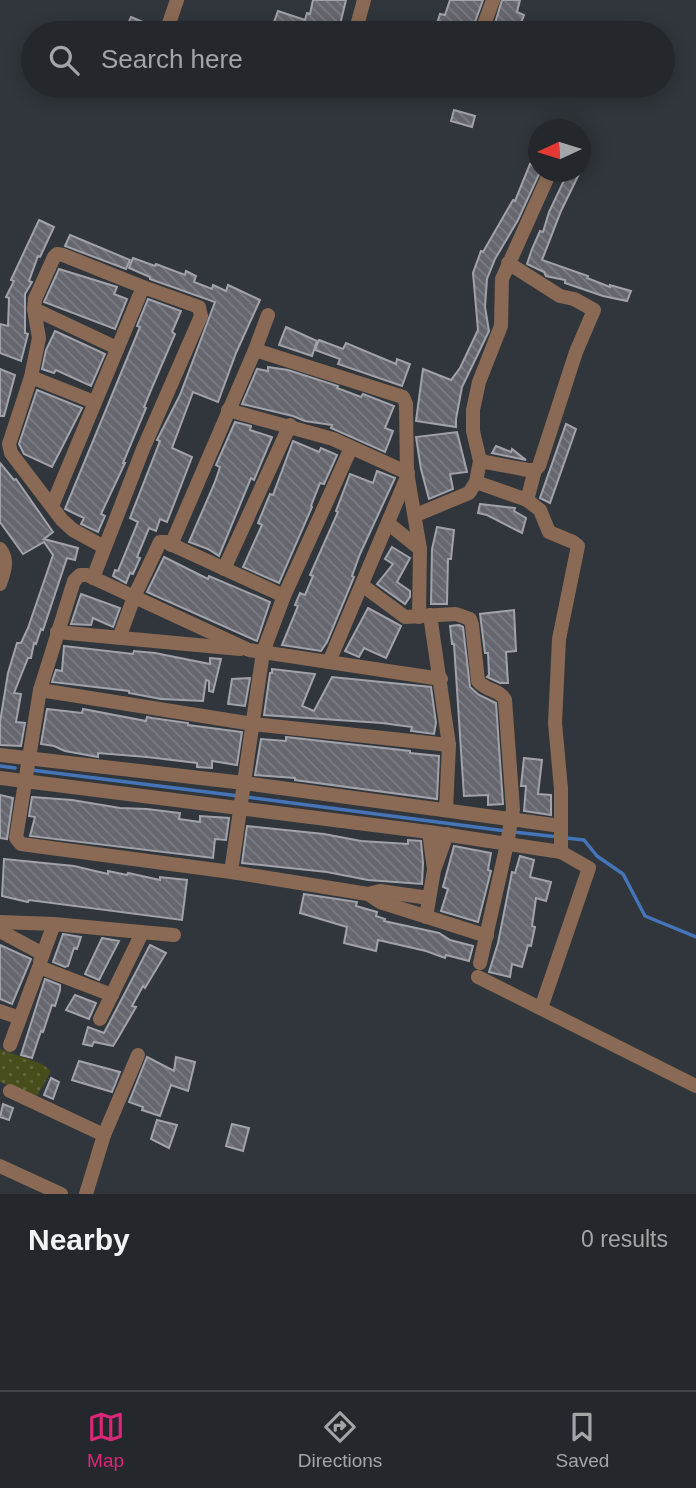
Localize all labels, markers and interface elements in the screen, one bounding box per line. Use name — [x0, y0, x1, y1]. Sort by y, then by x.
search box — [21, 21, 675, 98]
icon: search — [45, 41, 83, 79]
text: Search here — [101, 44, 243, 74]
north arrow — [528, 119, 591, 182]
text: Nearby — [28, 1223, 130, 1256]
text: 0 results — [581, 1226, 668, 1252]
tab: Map — [87, 1408, 125, 1472]
tab: Directions — [298, 1408, 382, 1472]
tab: Saved — [555, 1408, 609, 1472]

